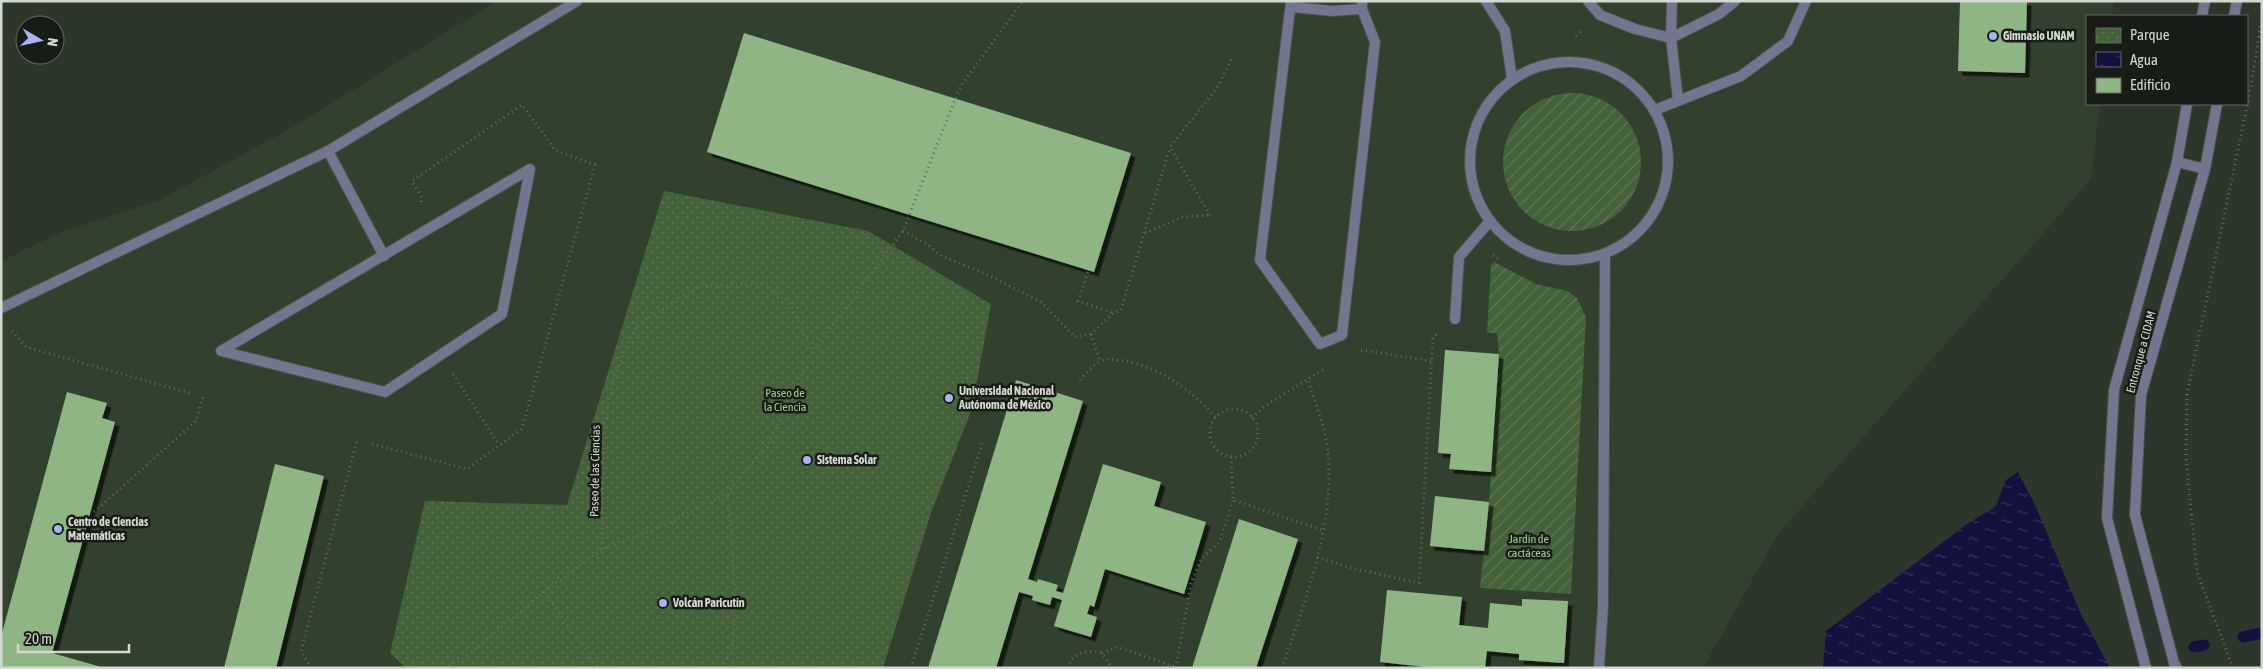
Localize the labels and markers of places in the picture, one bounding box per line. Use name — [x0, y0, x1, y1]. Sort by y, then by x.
place label: Gimnasio UNAM — [2003, 29, 2075, 43]
marker: Gimnasio UNAM — [1987, 30, 1999, 42]
place label: Universidad Nacional Autónoma de México — [958, 384, 1055, 412]
marker: Universidad Nacional Autónoma de México — [943, 392, 955, 404]
place label: Sistema Solar — [817, 453, 877, 467]
marker: Sistema Solar — [801, 454, 813, 466]
place label: Centro de Ciencias Matemáticas — [68, 515, 149, 543]
marker: Centro de Ciencias Matemáticas — [52, 523, 64, 535]
place label: Volcán Paricutín — [672, 596, 745, 610]
marker: Volcán Paricutín — [657, 597, 669, 609]

